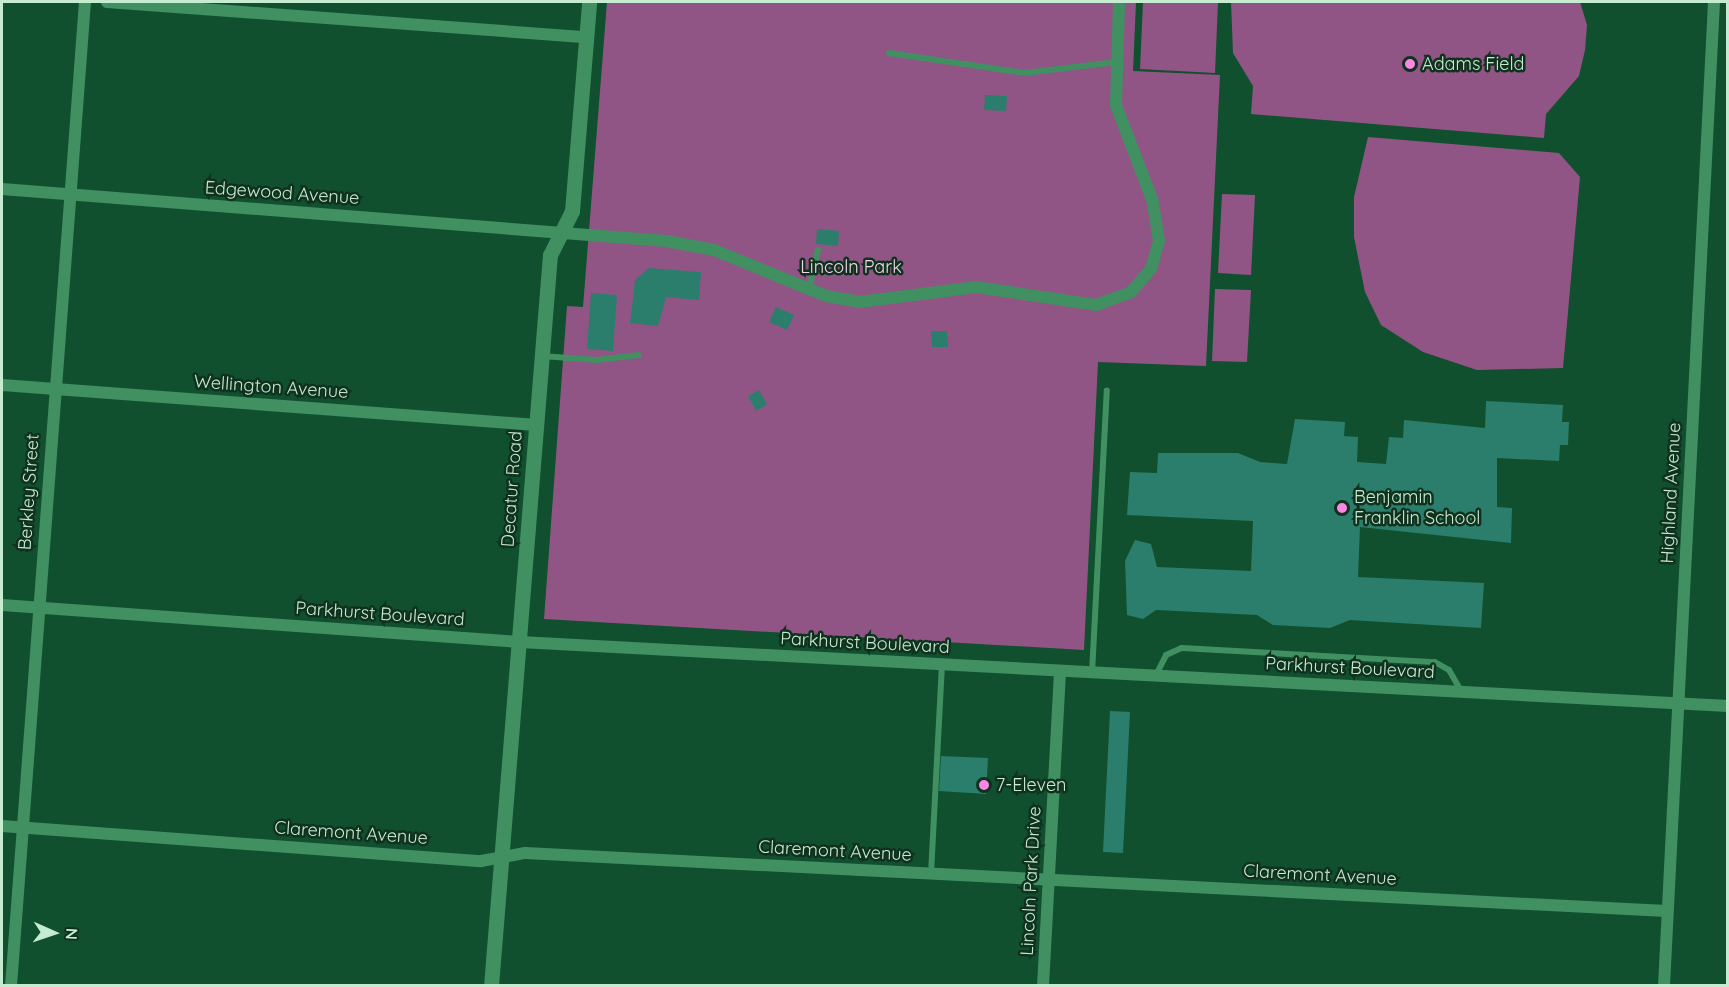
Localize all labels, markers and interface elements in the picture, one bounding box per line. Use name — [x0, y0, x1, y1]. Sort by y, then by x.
place label: Adams Field — [1422, 53, 1524, 75]
marker: Adams Field — [1403, 57, 1417, 71]
street label: Edgewood Avenue — [204, 177, 360, 209]
park label: Lincoln Park — [800, 256, 902, 278]
street label: Wellington Avenue — [193, 371, 349, 403]
street label: Highland Avenue — [1657, 422, 1685, 564]
street label: Decatur Road — [497, 430, 527, 548]
street label: Berkley Street — [14, 433, 44, 551]
place label: Benjamin Franklin School — [1354, 487, 1480, 530]
marker: Benjamin Franklin School — [1335, 501, 1349, 515]
street label: Parkhurst Boulevard — [295, 597, 465, 631]
street label: Parkhurst Boulevard — [780, 628, 950, 658]
street label: Parkhurst Boulevard — [1265, 653, 1435, 683]
place label: 7-Eleven — [996, 774, 1067, 796]
marker: 7-Eleven — [977, 778, 991, 792]
street label: Lincoln Park Drive — [1016, 806, 1046, 956]
street label: Claremont Avenue — [274, 817, 428, 849]
street label: Claremont Avenue — [758, 836, 912, 866]
street label: Claremont Avenue — [1243, 860, 1397, 890]
north arrow — [24, 903, 84, 963]
text: N — [62, 928, 82, 940]

